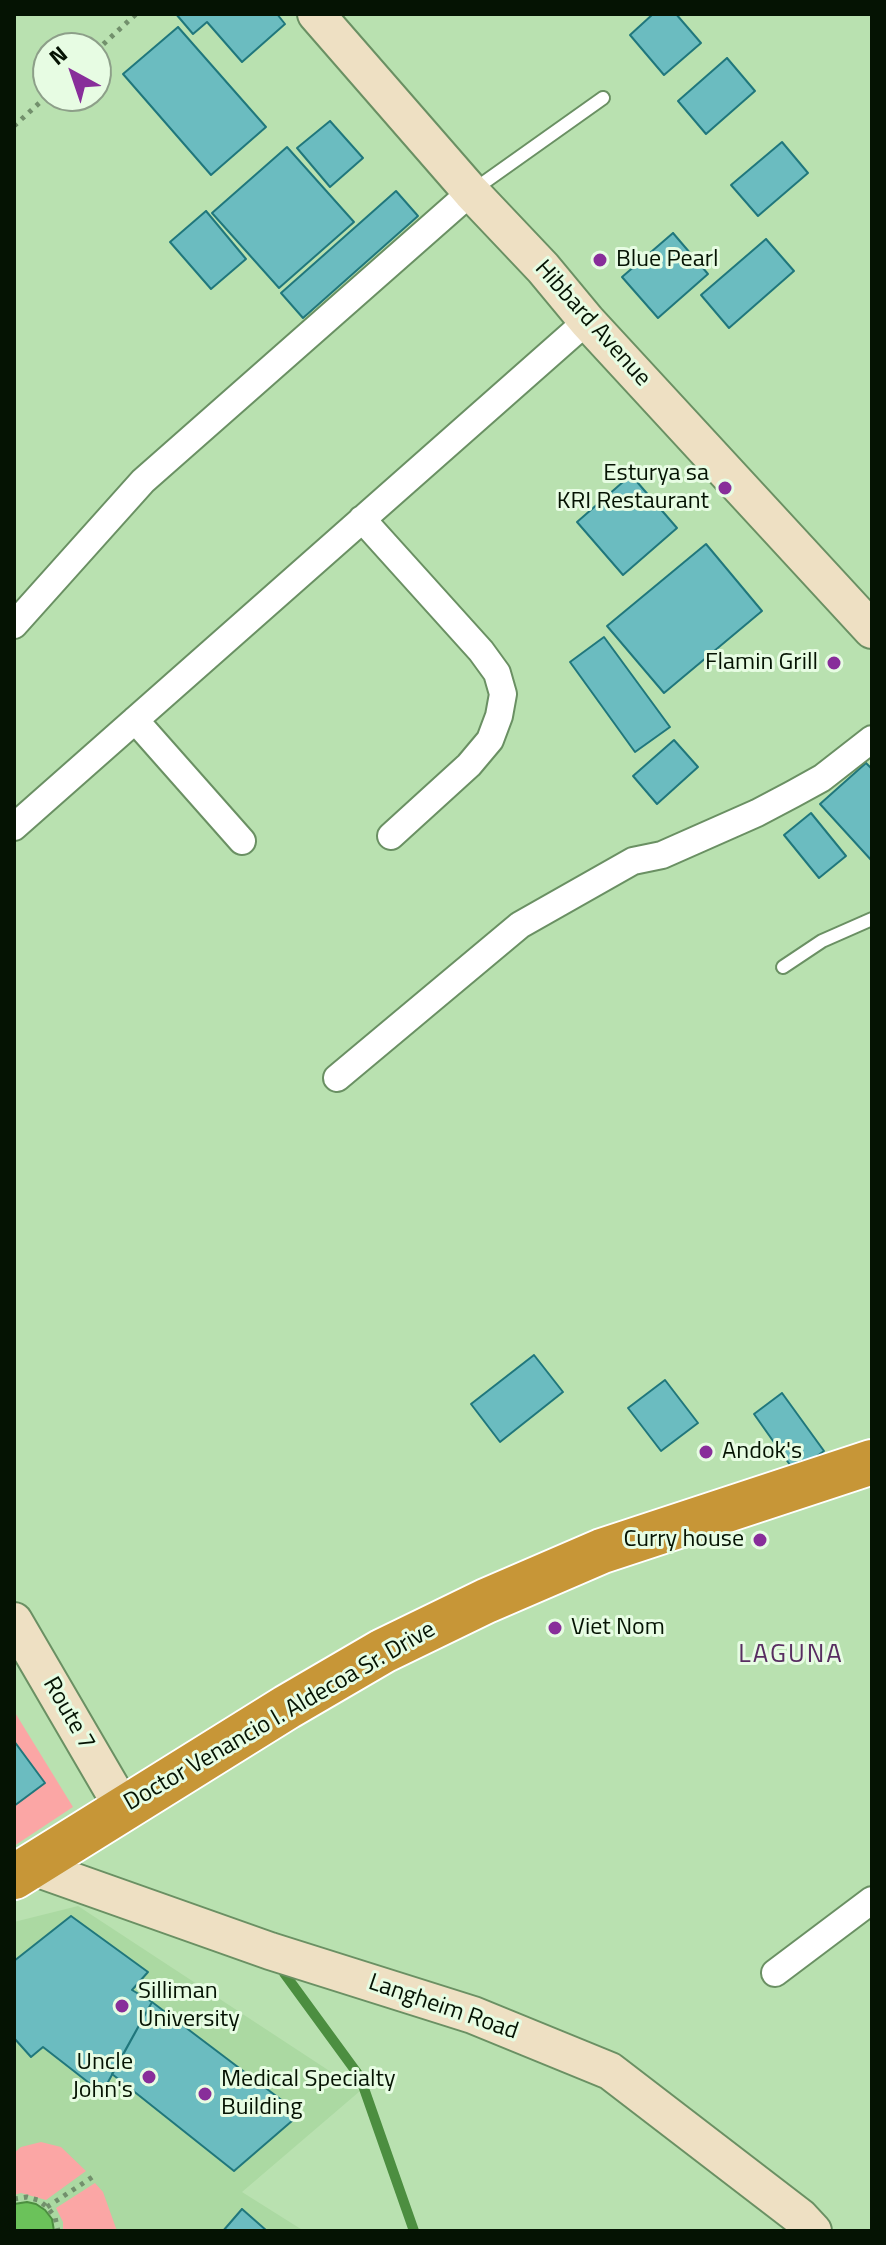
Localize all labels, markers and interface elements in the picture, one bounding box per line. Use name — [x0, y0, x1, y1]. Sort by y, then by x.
north arrow — [32, 32, 112, 112]
text: N — [41, 37, 75, 73]
place label: Blue Pearl — [616, 246, 719, 274]
marker: Blue Pearl — [591, 251, 609, 269]
street label: Hibbard Avenue — [528, 255, 656, 393]
place label: Esturya sa KRI Restaurant — [557, 460, 709, 516]
marker: Esturya sa KRI Restaurant — [716, 479, 734, 497]
place label: Flamin Grill — [705, 649, 818, 677]
marker: Flamin Grill — [825, 654, 843, 672]
place label: Andok's — [722, 1438, 802, 1466]
marker: Andok's — [697, 1443, 715, 1461]
place label: Curry house — [623, 1526, 744, 1554]
marker: Curry house — [751, 1531, 769, 1549]
place label: Viet Nom — [571, 1614, 665, 1642]
street label: Doctor Venancio I. Aldecoa Sr. Drive — [119, 1616, 441, 1818]
marker: Viet Nom — [546, 1619, 564, 1637]
district label: LAGUNA — [738, 1640, 844, 1672]
street label: Route 7 — [36, 1672, 100, 1756]
street label: Langheim Road — [364, 1969, 522, 2047]
place label: Silliman University — [138, 1978, 240, 2034]
marker: Silliman University — [113, 1997, 131, 2015]
place label: Uncle John's — [72, 2049, 133, 2105]
place label: Medical Specialty Building — [221, 2066, 396, 2122]
marker: Uncle John's — [140, 2068, 158, 2086]
marker: Medical Specialty Building — [196, 2085, 214, 2103]

